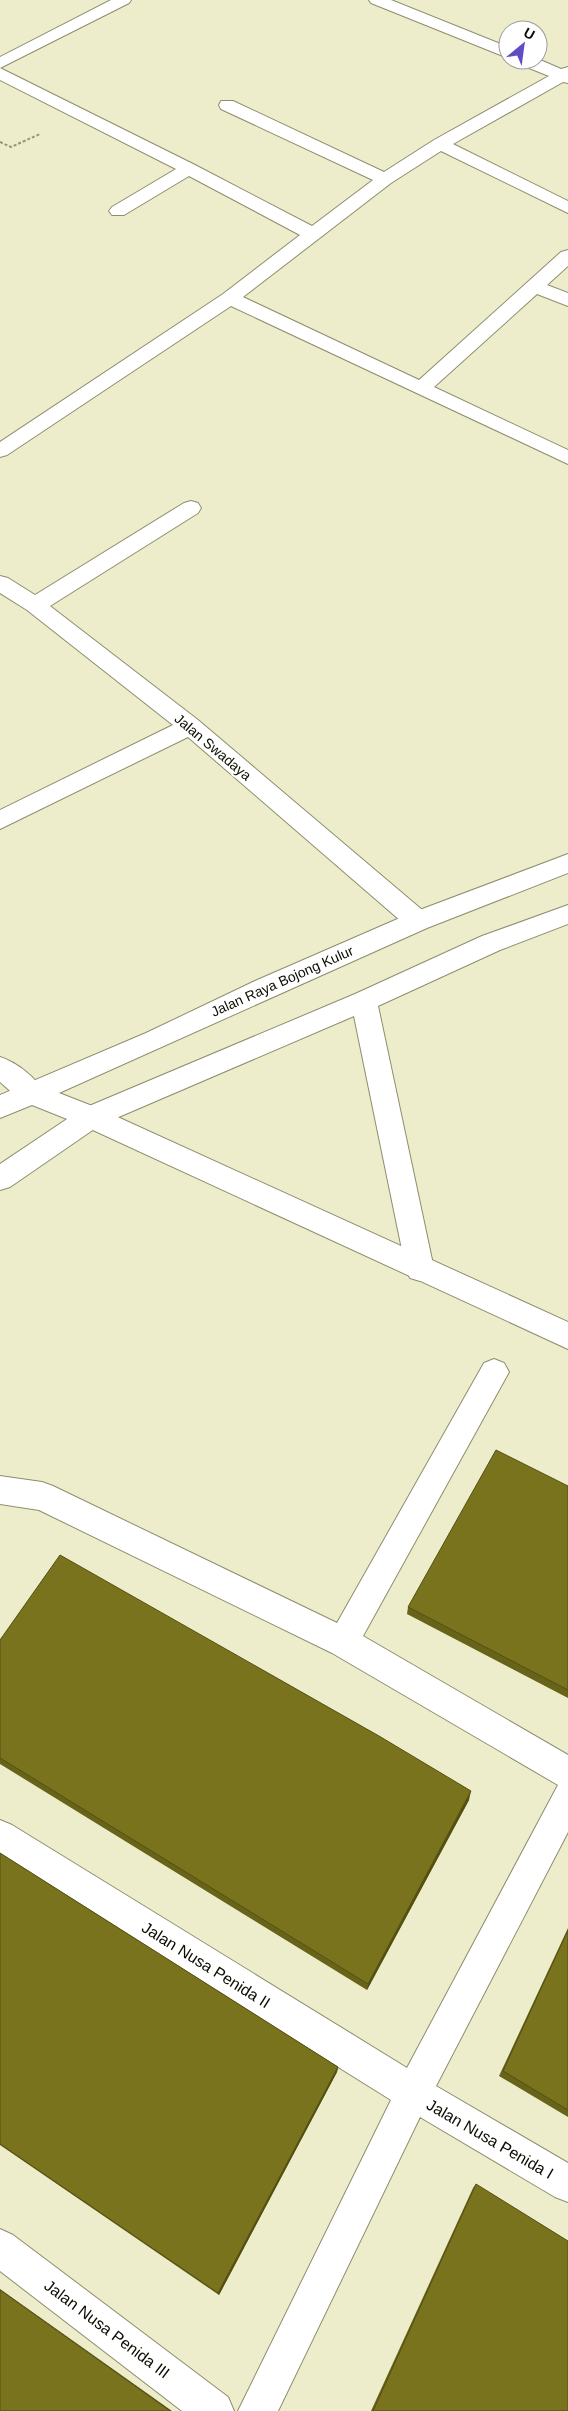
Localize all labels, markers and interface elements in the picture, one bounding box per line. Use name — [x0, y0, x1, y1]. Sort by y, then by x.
north arrow — [498, 20, 548, 70]
text: U — [521, 24, 538, 43]
street label: Jalan Swadaya — [171, 710, 255, 784]
street label: Jalan Raya Bojong Kulur — [208, 942, 356, 1020]
street label: Jalan Nusa Penida II — [139, 1919, 273, 2011]
street label: Jalan Nusa Penida I — [424, 2096, 556, 2182]
street label: Jalan Nusa Penida III — [41, 2276, 173, 2382]

